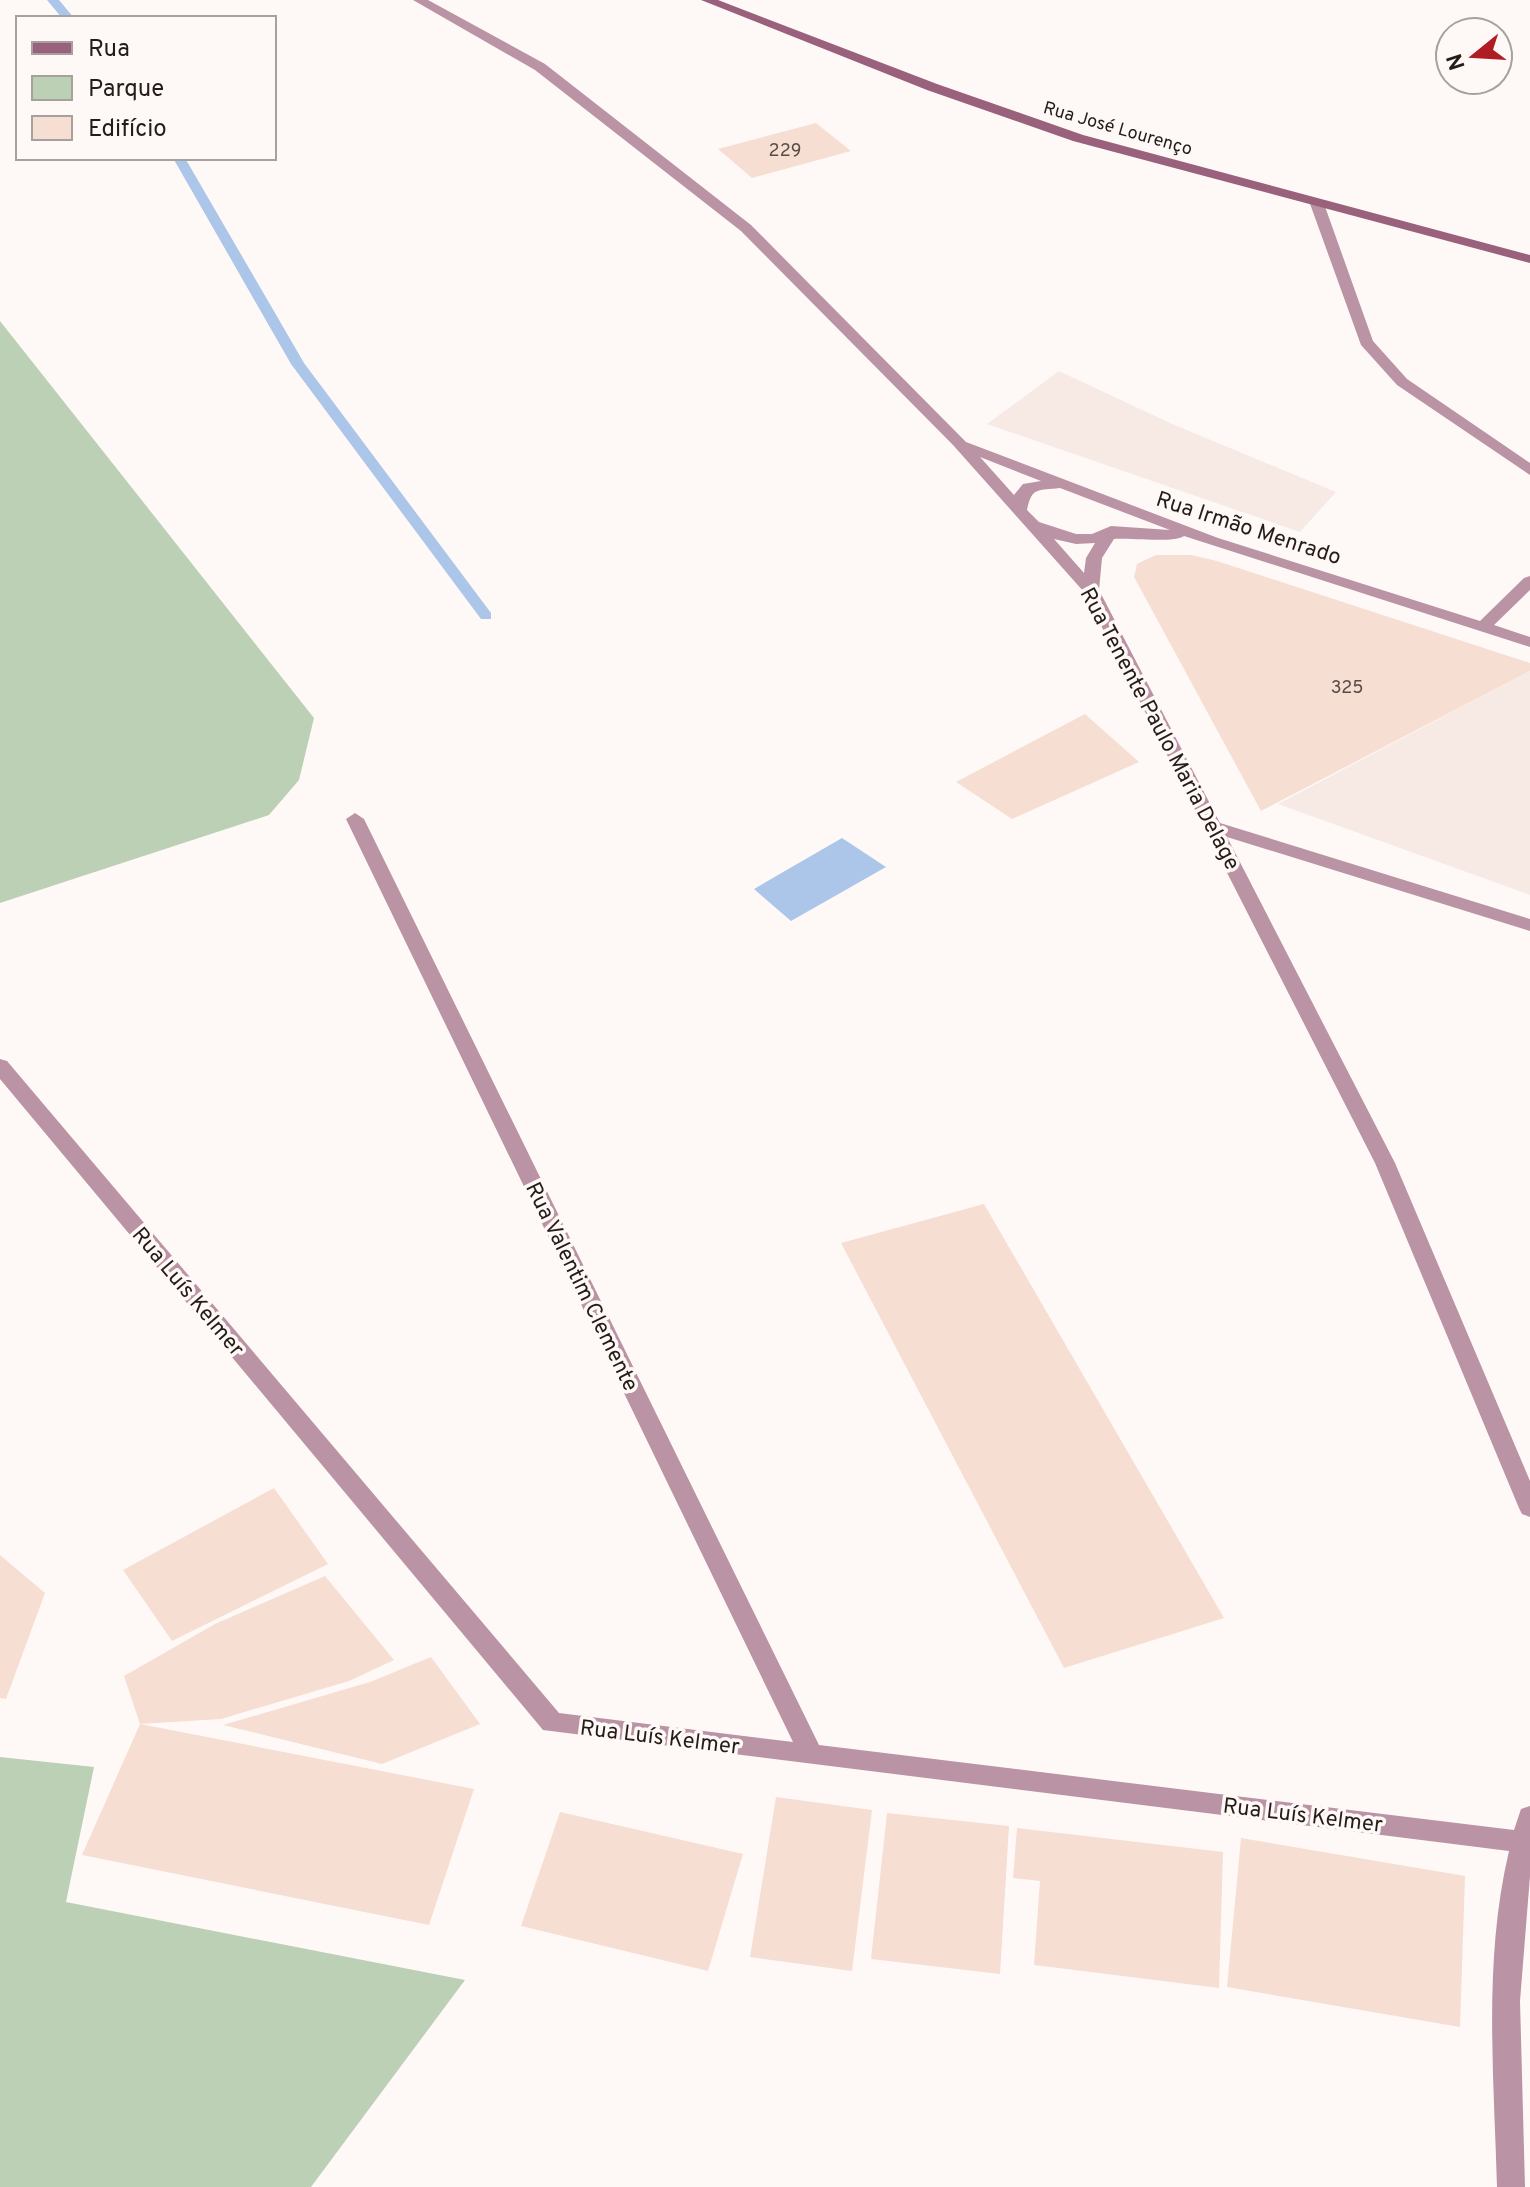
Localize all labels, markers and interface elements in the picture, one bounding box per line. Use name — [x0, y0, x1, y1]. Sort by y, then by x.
legend — [16, 16, 276, 160]
north arrow — [1434, 16, 1514, 96]
text: Rua — [88, 35, 130, 65]
text: N — [1442, 50, 1473, 73]
text: Parque — [88, 75, 164, 105]
street label: Rua José Lourenço — [1040, 97, 1195, 162]
text: Edifício — [88, 115, 167, 145]
house number: 229 — [769, 140, 801, 163]
street label: Rua Irmão Menrado — [1152, 487, 1344, 572]
street label: Rua Tenente Paulo Maria Delage — [1073, 583, 1245, 875]
house number: 325 — [1331, 677, 1363, 700]
street label: Rua Valentim Clemente — [518, 1178, 643, 1396]
street label: Rua Luís Kelmer — [125, 1222, 249, 1363]
street label: Rua Luís Kelmer — [578, 1715, 741, 1762]
street label: Rua Luís Kelmer — [1221, 1793, 1384, 1840]

